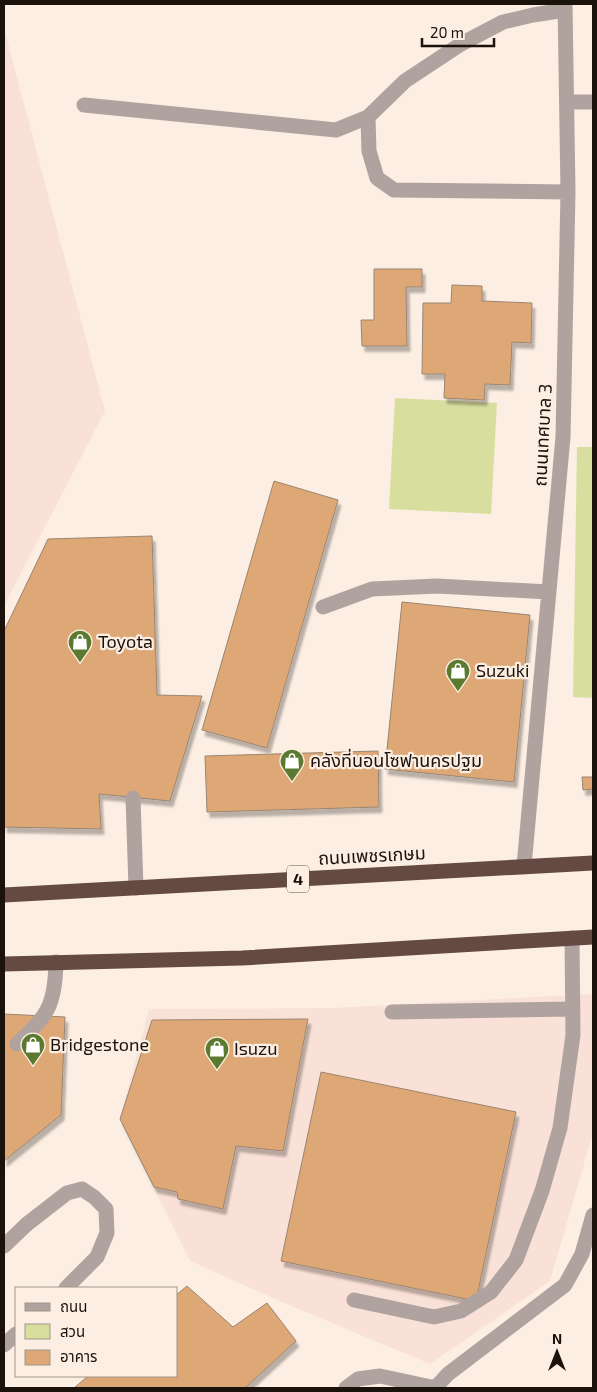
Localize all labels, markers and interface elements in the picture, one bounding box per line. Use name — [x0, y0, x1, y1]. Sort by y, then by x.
scale bar — [422, 15, 494, 47]
text: 20 m — [430, 23, 464, 41]
street label: ถนนเทศบาล 3 — [528, 383, 556, 487]
shop icon: Toyota — [67, 629, 93, 663]
place label: Toyota — [98, 630, 153, 652]
shop icon: Suzuki — [445, 658, 471, 692]
place label: Suzuki — [476, 659, 529, 681]
shop icon: คลังที่นอนโซฟานครปฐม — [279, 748, 305, 782]
place label: คลังที่นอนโซฟานครปฐม — [310, 748, 482, 771]
street label: ถนนเพชรเกษม — [318, 841, 426, 869]
road number: 4 — [287, 866, 309, 892]
shop icon: Bridgestone — [20, 1032, 46, 1066]
place label: Bridgestone — [50, 1033, 149, 1055]
shop icon: Isuzu — [204, 1036, 230, 1070]
place label: Isuzu — [234, 1037, 278, 1059]
legend — [15, 1287, 178, 1377]
text: ถนน — [60, 1297, 87, 1315]
text: สวน — [60, 1322, 85, 1340]
north arrow — [532, 1327, 582, 1377]
text: N — [552, 1330, 562, 1347]
text: อาคาร — [60, 1347, 97, 1365]

